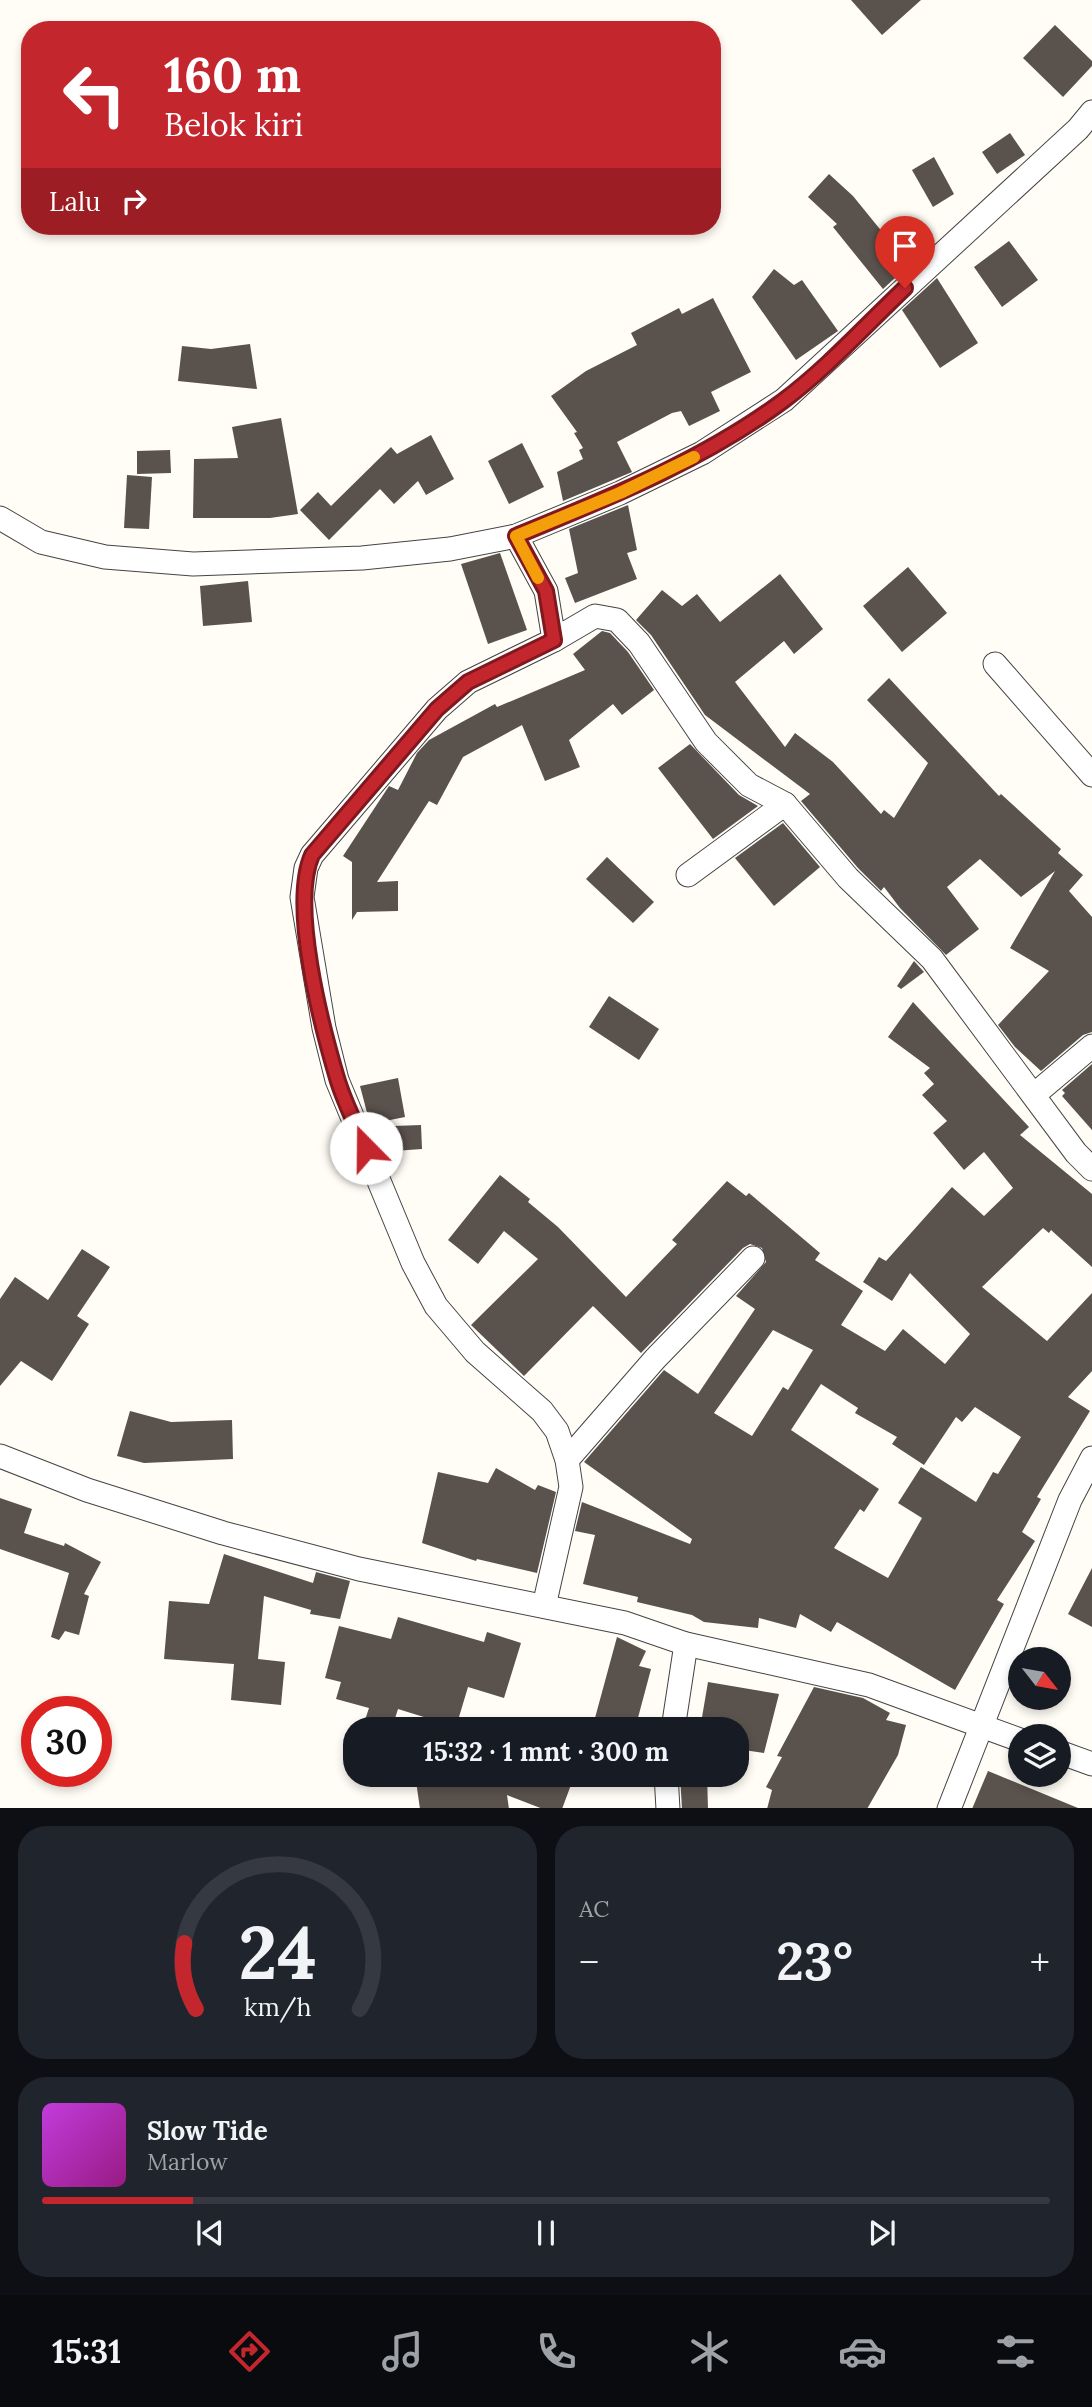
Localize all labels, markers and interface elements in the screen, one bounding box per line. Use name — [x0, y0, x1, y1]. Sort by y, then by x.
text: 160 m — [164, 43, 301, 105]
icon: left — [49, 49, 140, 140]
text: Belok kiri — [164, 104, 303, 145]
icon: right — [115, 182, 153, 220]
text: Lalu — [49, 185, 101, 218]
pin — [875, 216, 935, 288]
icon: arrive — [886, 227, 924, 265]
position arrow — [329, 1111, 403, 1185]
north arrow — [1008, 1647, 1071, 1710]
map controls — [1008, 1647, 1071, 1787]
speed limit sign: 30 — [21, 1696, 112, 1787]
button: layers — [1008, 1724, 1071, 1787]
text: 15:32 · 1 mnt · 300 m — [423, 1735, 669, 1768]
text: AC — [579, 1894, 609, 1923]
text: 24 — [238, 1906, 317, 1999]
text: 23° — [776, 1928, 853, 1994]
text: − — [579, 1938, 599, 1986]
text: + — [1030, 1938, 1050, 1986]
text: km/h — [244, 1990, 311, 2022]
text: Slow Tide — [147, 2114, 268, 2147]
text: Marlow — [147, 2147, 228, 2176]
icon: previous — [191, 2214, 229, 2252]
icon: pause — [527, 2214, 565, 2252]
icon: next — [863, 2214, 901, 2252]
icon: directions — [225, 2327, 274, 2376]
icon: music — [378, 2327, 427, 2376]
icon: phone — [532, 2327, 581, 2376]
icon: climate — [685, 2327, 734, 2376]
icon: car — [838, 2327, 887, 2376]
icon: filters — [991, 2327, 1040, 2376]
text: 15:31 — [52, 2331, 121, 2372]

